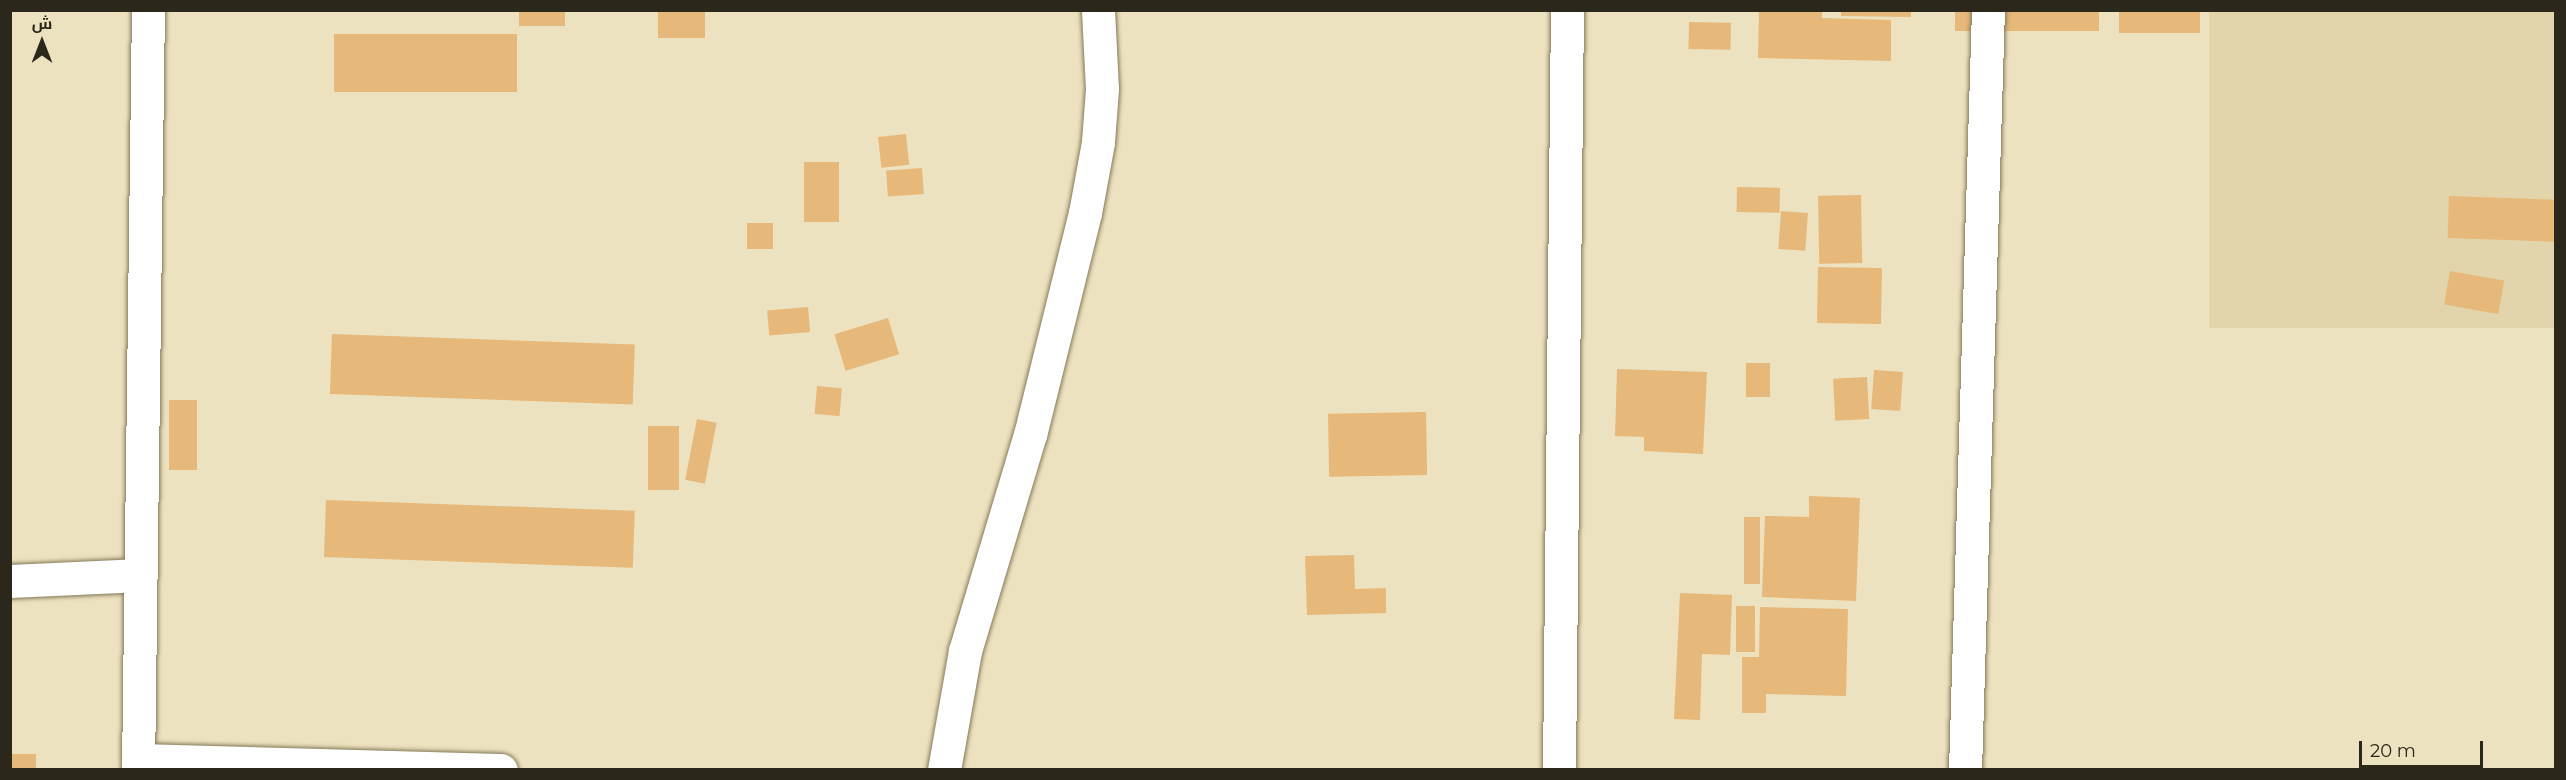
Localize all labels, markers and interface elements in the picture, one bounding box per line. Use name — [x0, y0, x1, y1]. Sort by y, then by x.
north arrow — [12, 12, 72, 72]
text: ش — [32, 14, 52, 33]
scale bar — [2362, 729, 2486, 767]
text: 20 m — [2370, 740, 2416, 762]

